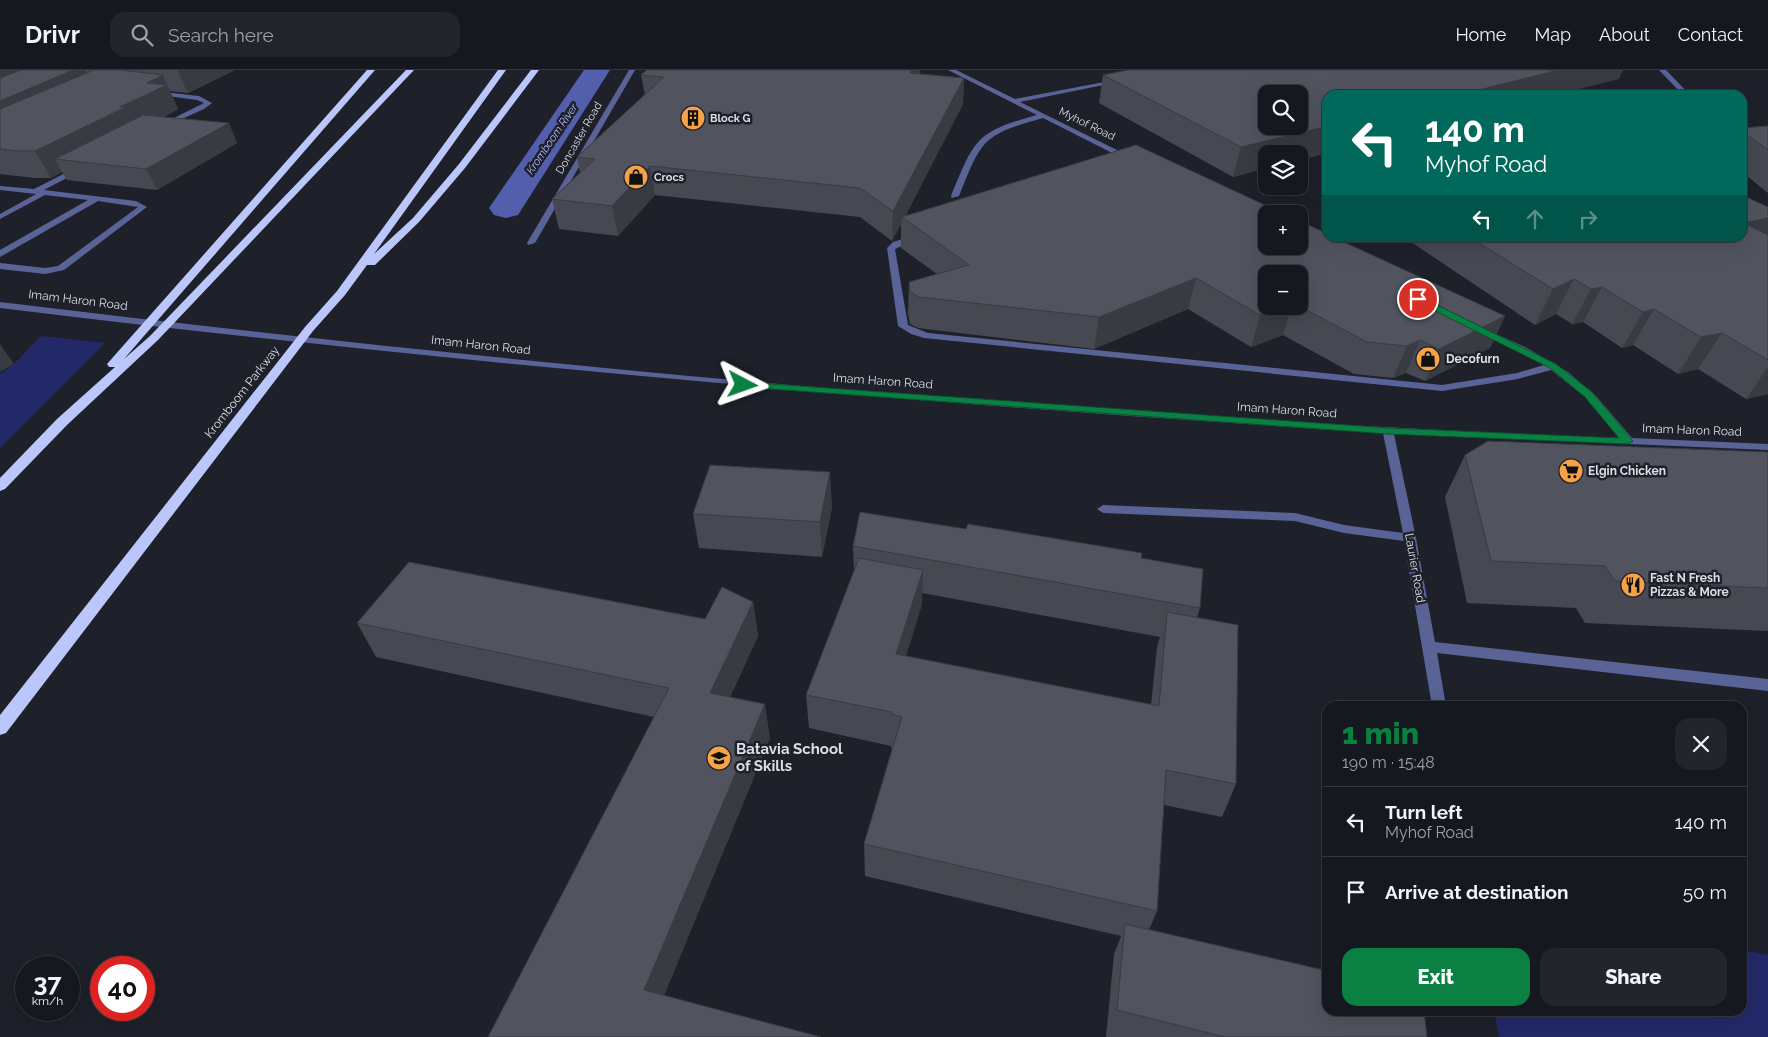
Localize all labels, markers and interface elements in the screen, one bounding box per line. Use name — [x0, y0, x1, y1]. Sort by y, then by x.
search box — [110, 12, 460, 57]
text: Drivr — [25, 20, 80, 49]
icon: search — [128, 21, 156, 49]
text: Search here — [168, 24, 274, 46]
text: Home — [1455, 24, 1506, 45]
text: Map — [1534, 24, 1571, 45]
text: About — [1599, 24, 1650, 45]
text: Contact — [1678, 24, 1743, 45]
map controls — [1258, 85, 1308, 315]
button: search — [1258, 85, 1308, 135]
water label: Kromboom River — [524, 100, 581, 177]
street label: Doncaster Road — [553, 100, 605, 176]
building icon: Block G — [680, 105, 706, 131]
street label: Myhof Road — [1057, 105, 1117, 143]
text: 140 m — [1425, 109, 1525, 150]
icon: left — [1342, 110, 1407, 175]
place label: Block G — [710, 112, 751, 125]
button: layers — [1258, 145, 1308, 195]
text: Myhof Road — [1425, 151, 1547, 177]
shop icon: Crocs — [623, 164, 649, 190]
place label: Crocs — [654, 171, 685, 184]
button: + — [1258, 205, 1308, 255]
icon: left — [1468, 205, 1496, 233]
icon: ahead — [1521, 205, 1549, 233]
icon: right — [1574, 205, 1602, 233]
button: − — [1258, 265, 1308, 315]
pin — [1397, 278, 1439, 320]
icon: arrive — [1404, 285, 1432, 313]
street label: Imam Haron Road — [28, 287, 128, 313]
street label: Imam Haron Road — [431, 333, 531, 357]
street label: Kromboom Parkway — [202, 343, 282, 441]
shop icon: Decofurn — [1415, 346, 1441, 372]
place label: Decofurn — [1446, 352, 1499, 366]
position arrow — [716, 358, 768, 410]
street label: Imam Haron Road — [833, 371, 933, 391]
street label: Imam Haron Road — [1237, 400, 1337, 420]
street label: Imam Haron Road — [1642, 421, 1742, 439]
supermarket icon: Elgin Chicken — [1558, 458, 1584, 484]
place label: Elgin Chicken — [1588, 464, 1666, 478]
street label: Laurier Road — [1402, 532, 1428, 604]
place label: Fast N Fresh Pizzas & More — [1650, 571, 1729, 599]
restaurant icon: Fast N Fresh Pizzas & More — [1620, 572, 1646, 598]
text: 1 min — [1342, 716, 1419, 751]
button: close — [1675, 718, 1727, 770]
place label: Batavia School of Skills — [736, 740, 843, 775]
school or university icon: Batavia School of Skills — [706, 745, 732, 771]
text: 190 m · 15:48 — [1342, 753, 1435, 772]
text: Turn left — [1385, 801, 1462, 823]
icon: left — [1342, 808, 1370, 836]
text: 140 m — [1675, 811, 1727, 833]
text: Myhof Road — [1385, 823, 1474, 842]
icon: arrive — [1342, 878, 1370, 906]
text: Arrive at destination — [1385, 881, 1569, 903]
text: 50 m — [1683, 881, 1727, 903]
button: Exit — [1342, 948, 1530, 1006]
button: Share — [1540, 948, 1727, 1006]
speed limit sign: 40 — [90, 956, 155, 1021]
text: 37 — [34, 967, 61, 997]
text: km/h — [32, 994, 63, 1008]

